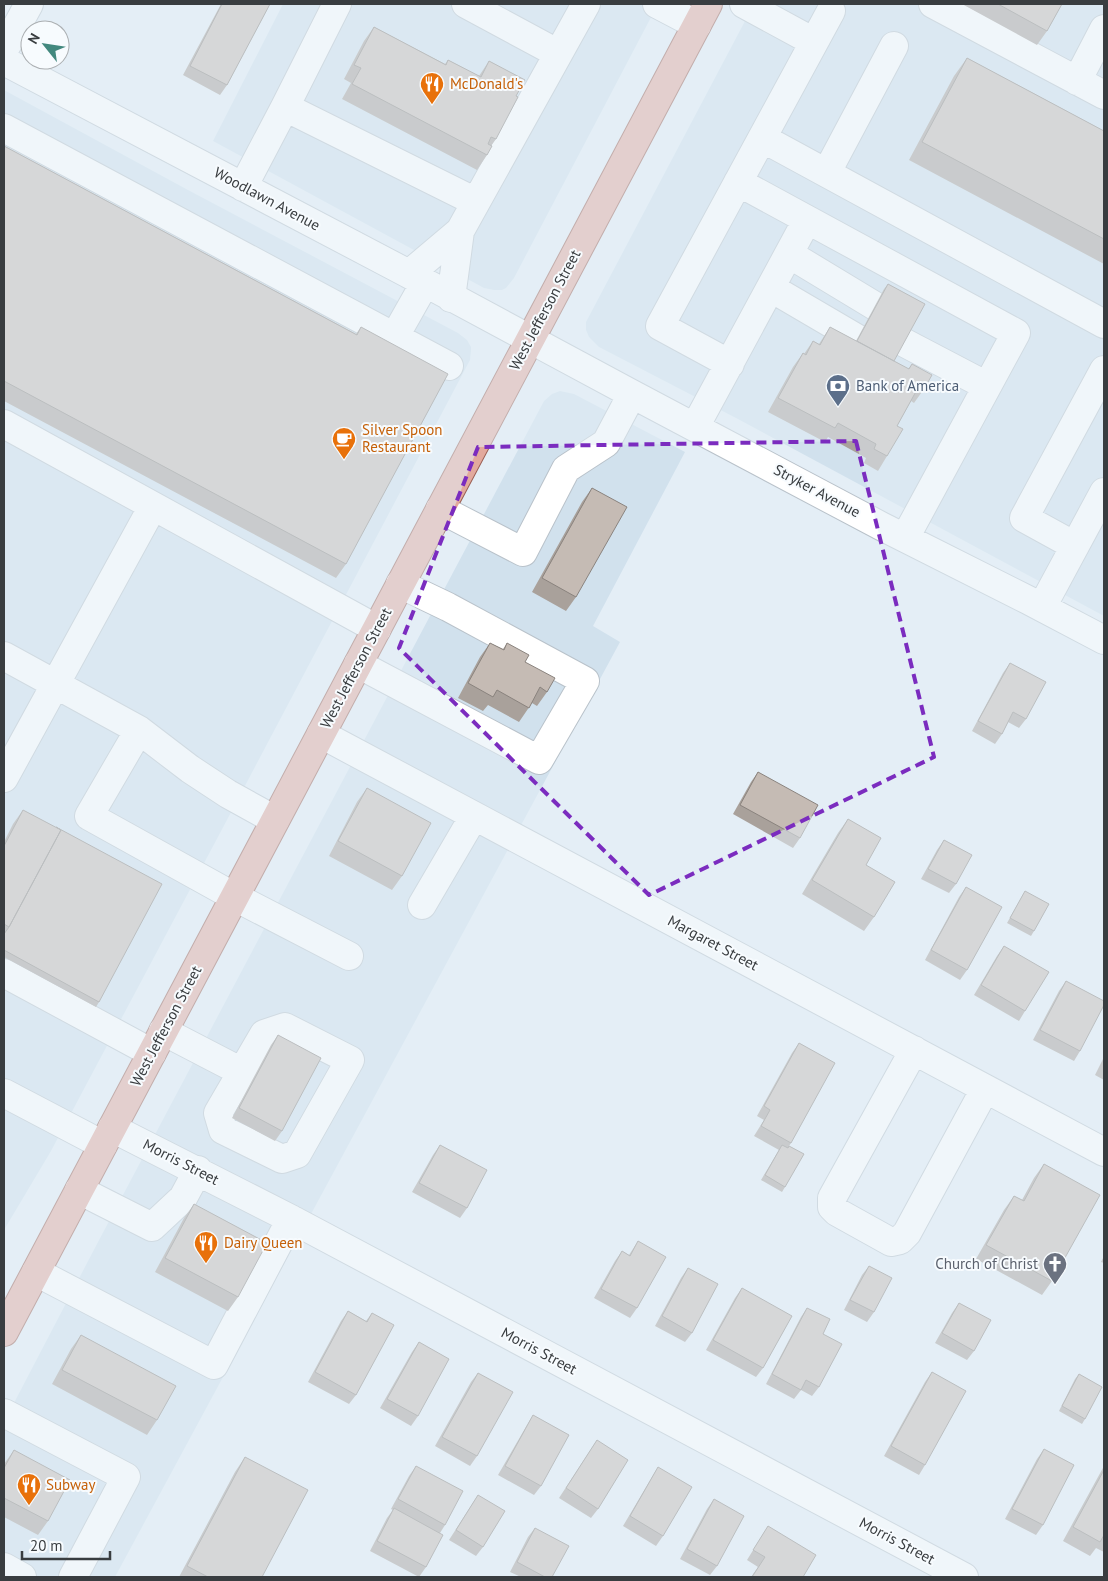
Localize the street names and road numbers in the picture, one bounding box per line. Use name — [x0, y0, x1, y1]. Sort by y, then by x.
street label: Woodlawn Avenue — [211, 163, 324, 234]
street label: West Jefferson Street — [505, 246, 584, 373]
street label: Stryker Avenue — [771, 460, 864, 521]
street label: West Jefferson Street — [316, 604, 395, 731]
street label: Margaret Street — [665, 911, 762, 974]
street label: West Jefferson Street — [126, 962, 205, 1089]
street label: Morris Street — [140, 1134, 222, 1189]
street label: Morris Street — [498, 1323, 580, 1378]
street label: Morris Street — [856, 1513, 938, 1568]

